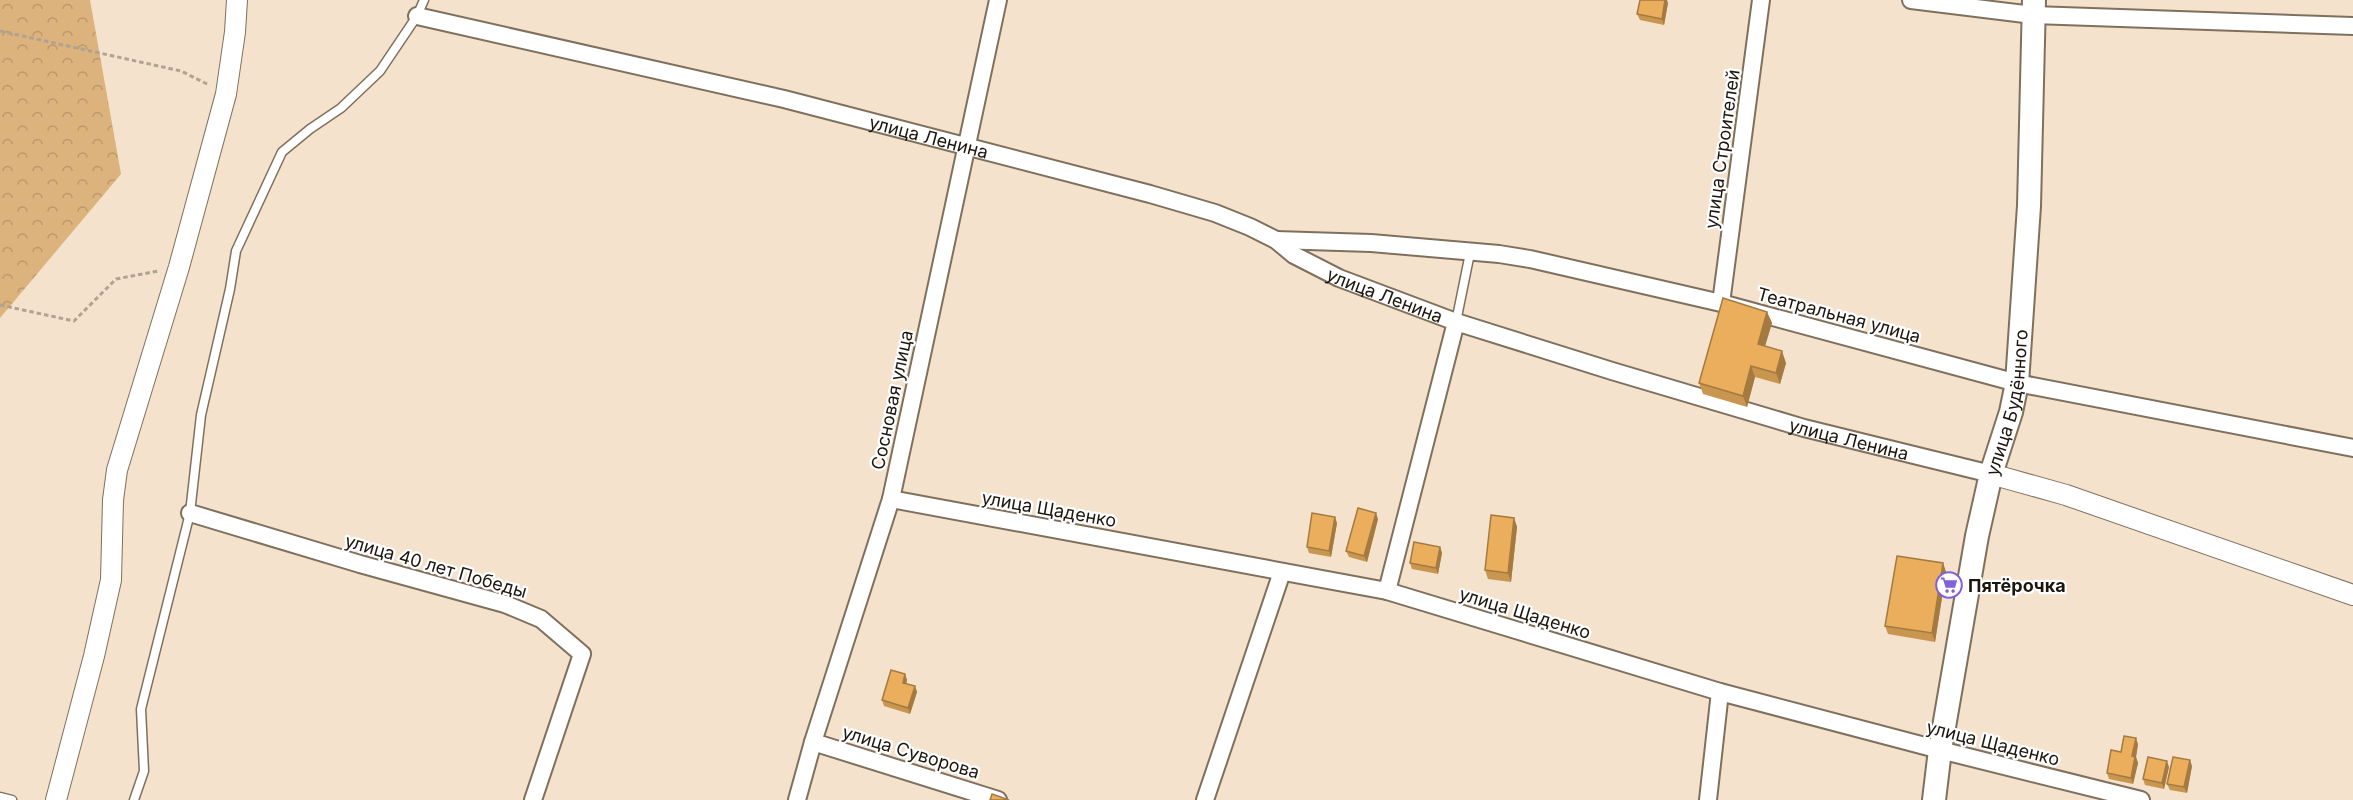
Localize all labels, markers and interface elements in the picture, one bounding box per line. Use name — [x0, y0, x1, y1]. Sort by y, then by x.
street label: улица Строителей — [1700, 68, 1744, 230]
street label: улица Ленина — [867, 111, 991, 162]
street label: улица Ленина — [1324, 263, 1446, 327]
street label: Театральная улица — [1755, 283, 1923, 347]
street label: Сосновая улица — [867, 328, 917, 472]
street label: улица Будённого — [1981, 329, 2031, 478]
street label: улица Ленина — [1787, 414, 1911, 464]
street label: улица Щаденко — [980, 487, 1118, 531]
street label: улица 40 лет Победы — [343, 530, 529, 602]
supermarket icon: Пятёрочка — [1934, 570, 1964, 600]
place label: Пятёрочка — [1968, 575, 2066, 596]
street label: улица Щаденко — [1457, 583, 1593, 643]
street label: улица Щаденко — [1924, 716, 2062, 770]
street label: улица Суворова — [840, 721, 982, 783]

